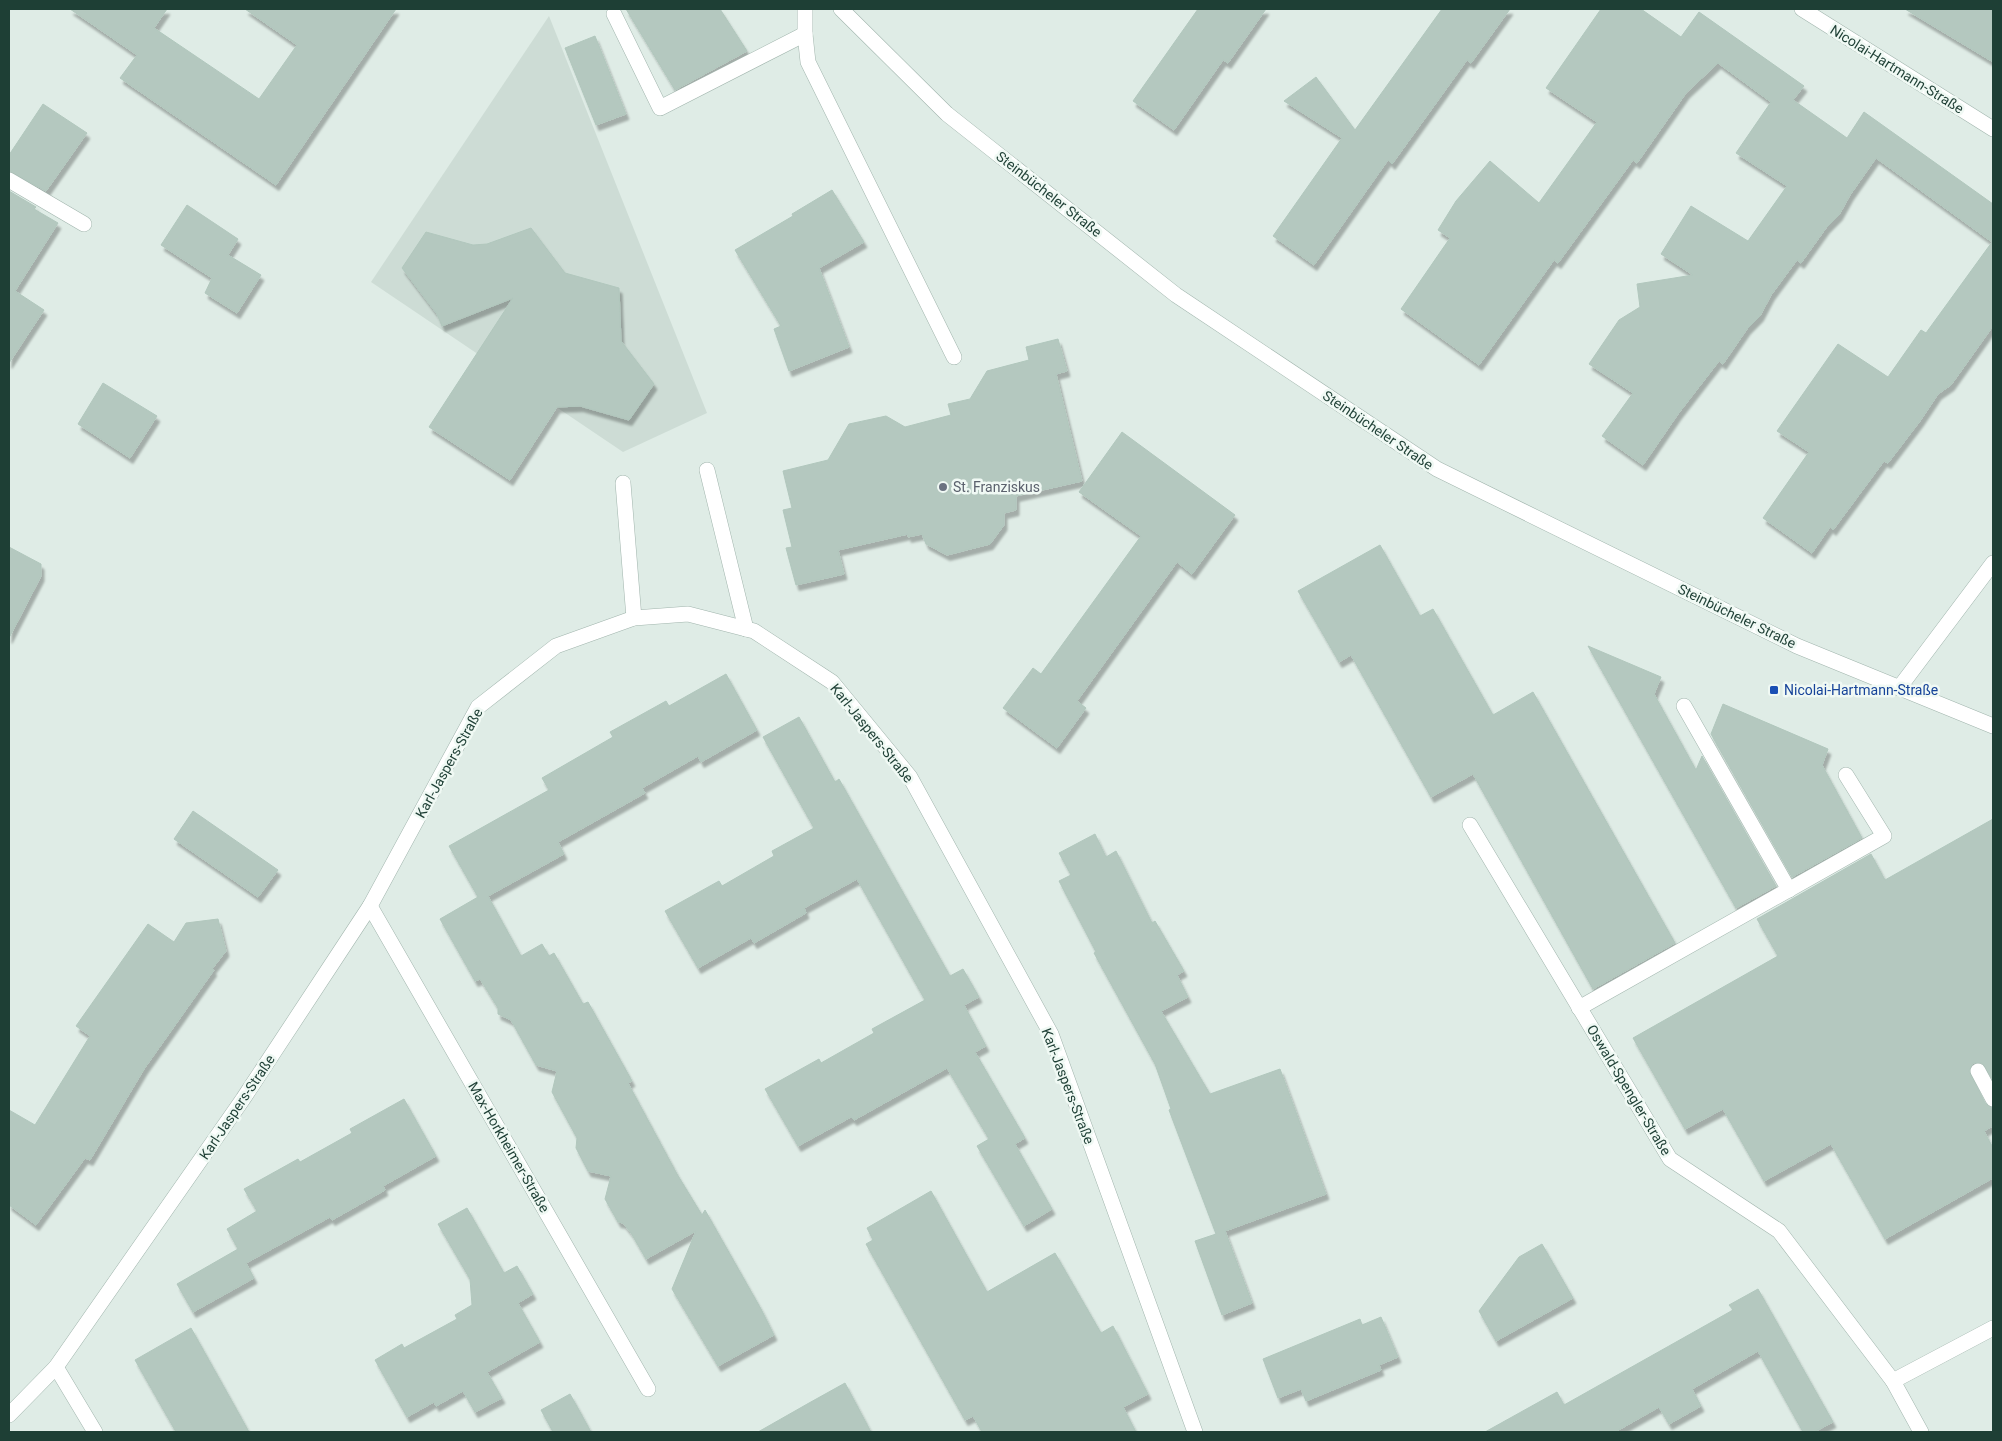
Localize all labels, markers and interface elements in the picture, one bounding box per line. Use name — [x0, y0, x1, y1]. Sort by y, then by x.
street label: Nicolai-Hartmann-Straße — [1827, 21, 1967, 117]
street label: Steinbücheler Straße — [993, 148, 1105, 240]
street label: Steinbücheler Straße — [1320, 387, 1436, 473]
place label: St. Franziskus — [953, 479, 1040, 495]
marker: St. Franziskus — [937, 481, 949, 493]
street label: Steinbücheler Straße — [1675, 580, 1799, 652]
street label: Karl-Jaspers-Straße — [827, 680, 917, 786]
place label: Nicolai-Hartmann-Straße — [1784, 682, 1938, 698]
marker: Nicolai-Hartmann-Straße — [1768, 684, 1780, 696]
street label: Karl-Jaspers-Straße — [412, 705, 486, 821]
street label: Oswald-Spengler-Straße — [1584, 1022, 1674, 1158]
street label: Karl-Jaspers-Straße — [1039, 1026, 1097, 1146]
street label: Karl-Jaspers-Straße — [196, 1052, 278, 1162]
street label: Max-Horkheimer-Straße — [465, 1079, 553, 1215]

